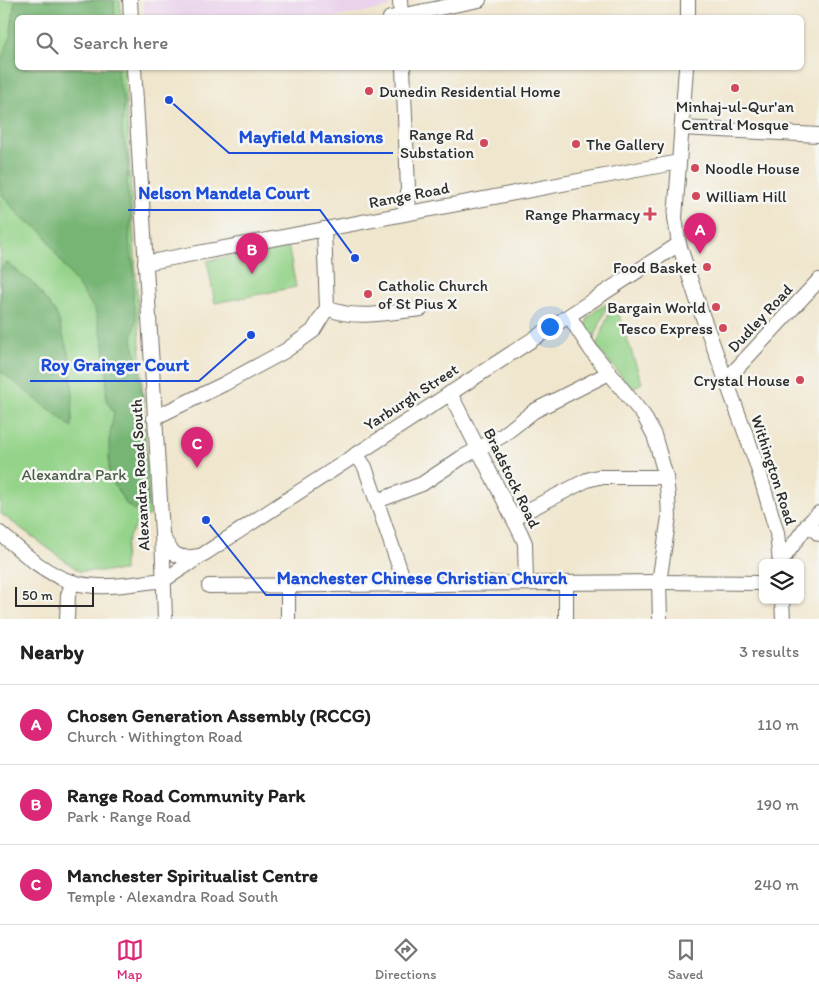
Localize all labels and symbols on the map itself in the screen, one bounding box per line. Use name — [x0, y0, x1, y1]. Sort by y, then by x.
place label: Dunedin Residential Home — [379, 82, 561, 101]
marker: Minhaj-ul-Qur'an Central Mosque — [729, 82, 741, 94]
marker: Dunedin Residential Home — [363, 85, 375, 97]
place label: Minhaj-ul-Qur'an Central Mosque — [676, 97, 794, 134]
callout: Mayfield Mansions — [229, 120, 393, 153]
place label: Range Rd Substation — [400, 125, 474, 162]
text: Mayfield Mansions — [239, 126, 383, 148]
place label: The Gallery — [586, 135, 665, 154]
marker: Range Rd Substation — [478, 137, 490, 149]
marker: The Gallery — [570, 138, 582, 150]
place label: Noodle House — [705, 159, 800, 178]
marker: Noodle House — [689, 162, 701, 174]
callout: Nelson Mandela Court — [128, 177, 320, 210]
street label: Range Road — [367, 178, 451, 212]
text: Nelson Mandela Court — [138, 182, 310, 204]
place label: William Hill — [706, 187, 787, 206]
marker: William Hill — [690, 190, 702, 202]
place label: Range Pharmacy — [525, 205, 640, 224]
marker: Range Pharmacy — [644, 208, 656, 220]
pin: A — [684, 213, 716, 254]
pin: B — [236, 233, 268, 274]
place label: Food Basket — [613, 258, 697, 277]
marker: Food Basket — [701, 261, 713, 273]
place label: Catholic Church of St Pius X — [378, 276, 488, 313]
street label: Dudley Road — [724, 280, 797, 356]
marker: Catholic Church of St Pius X — [362, 288, 374, 300]
place label: Bargain World — [607, 298, 706, 317]
marker: Bargain World — [710, 301, 722, 313]
your location — [537, 314, 563, 340]
place label: Tesco Express — [619, 319, 713, 338]
marker: Tesco Express — [717, 322, 729, 334]
callout: Roy Grainger Court — [30, 348, 199, 381]
text: Roy Grainger Court — [41, 354, 190, 376]
street label: Yarburgh Street — [360, 359, 462, 435]
place label: Crystal House — [693, 371, 790, 390]
marker: Crystal House — [794, 374, 806, 386]
street label: Alexandra Road South — [127, 399, 153, 551]
street label: Withington Road — [747, 413, 801, 528]
street label: Bradstock Road — [480, 425, 545, 531]
pin: C — [181, 427, 213, 468]
park label: Alexandra Park — [21, 465, 127, 484]
callout: Manchester Chinese Christian Church — [266, 562, 577, 595]
text: Manchester Chinese Christian Church — [277, 567, 568, 589]
scale bar — [15, 584, 94, 607]

